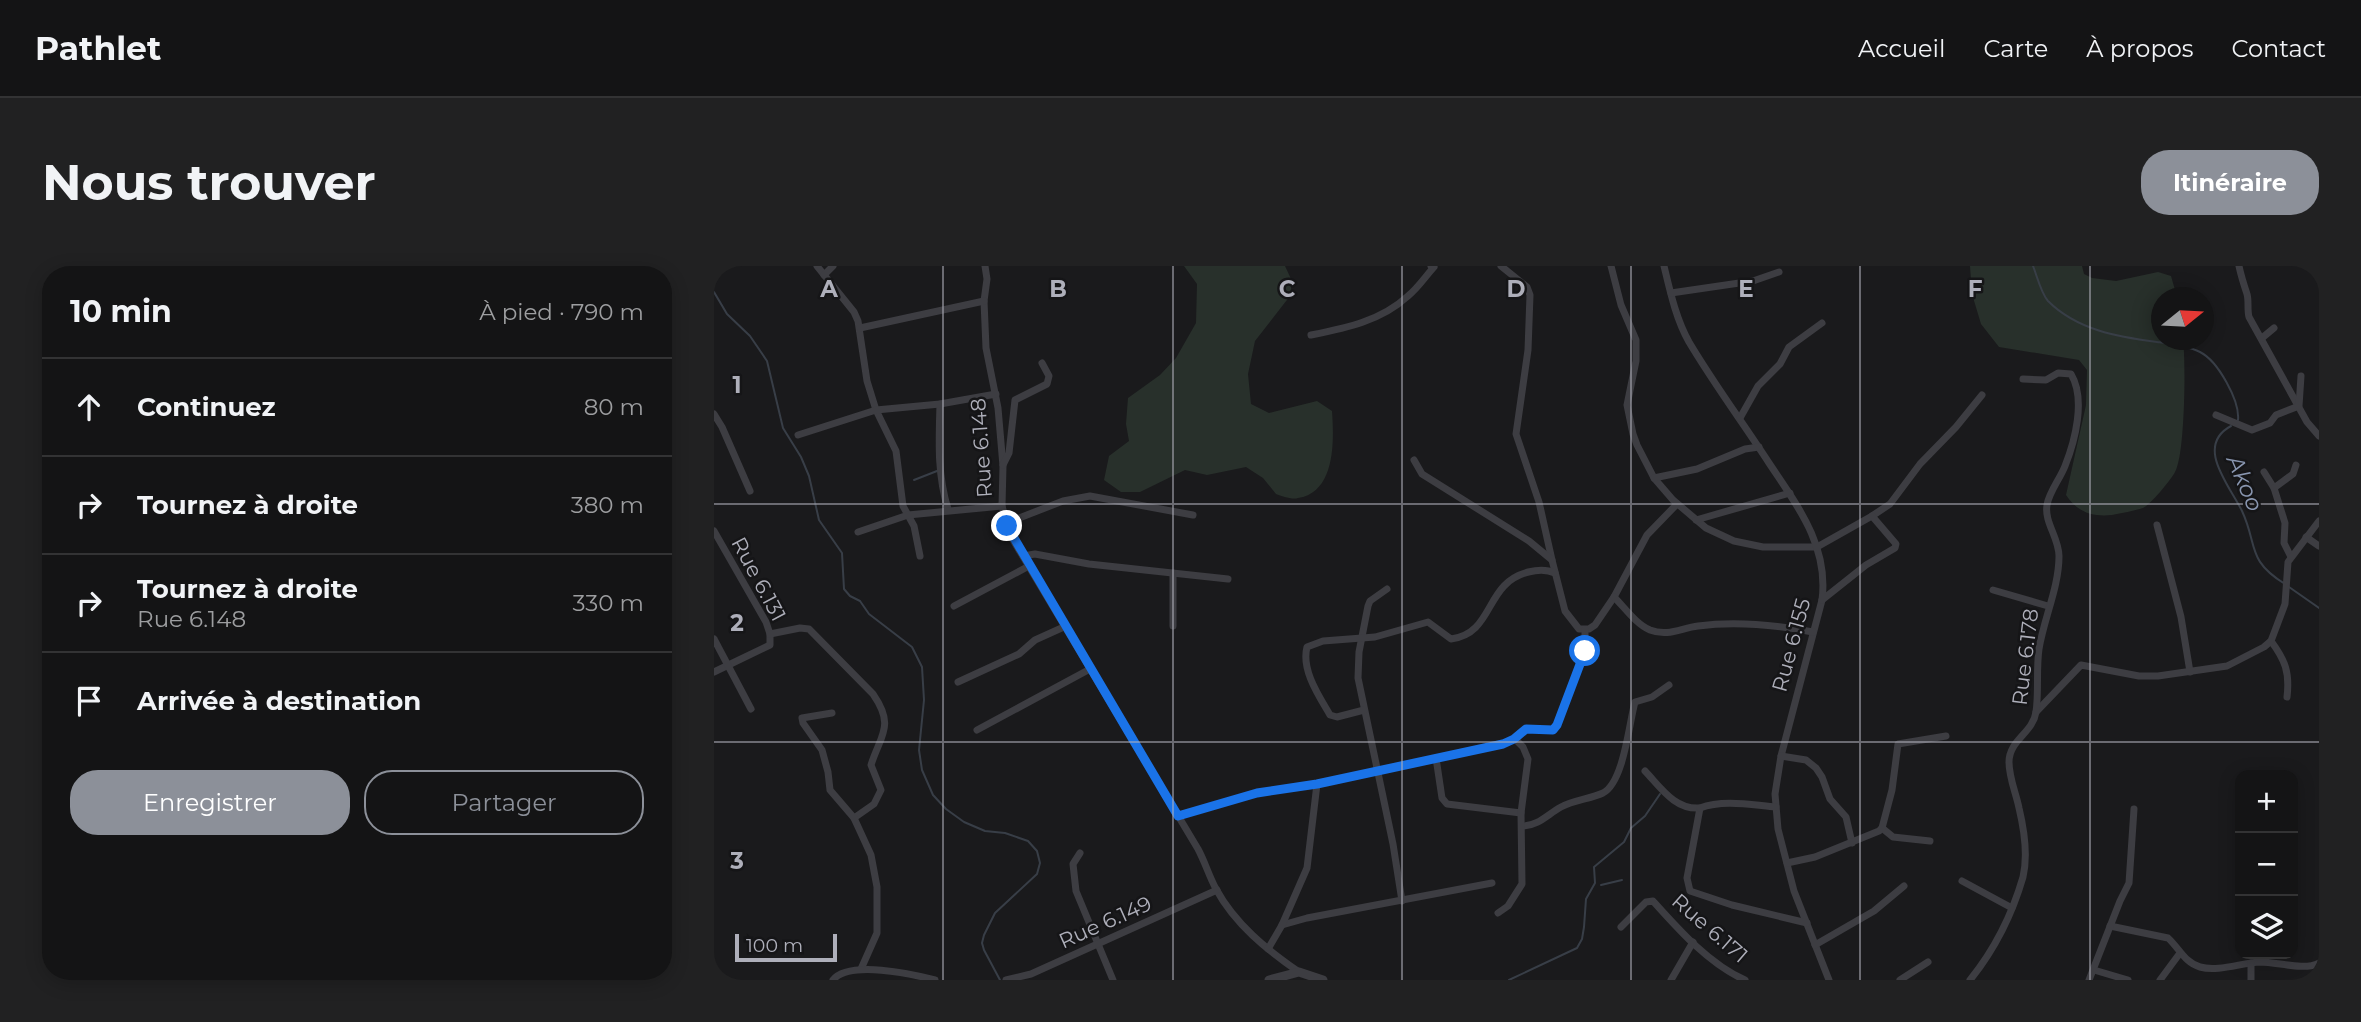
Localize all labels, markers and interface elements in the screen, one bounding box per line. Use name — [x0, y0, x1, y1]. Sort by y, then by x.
text: Pathlet — [35, 28, 161, 68]
text: Accueil — [1858, 34, 1945, 63]
text: Carte — [1983, 34, 2048, 63]
text: À propos — [2086, 34, 2193, 63]
text: Contact — [2231, 34, 2326, 63]
button: Itinéraire — [2141, 150, 2319, 215]
text: Nous trouver — [42, 153, 376, 212]
text: A — [819, 275, 838, 303]
text: B — [1049, 275, 1067, 303]
text: C — [1279, 275, 1296, 303]
text: D — [1507, 275, 1526, 303]
text: E — [1738, 275, 1754, 303]
text: F — [1968, 275, 1983, 303]
north arrow — [2151, 287, 2214, 350]
text: 10 min — [70, 293, 172, 330]
text: À pied · 790 m — [479, 298, 644, 326]
text: 1 — [732, 371, 742, 399]
icon: ahead — [70, 388, 108, 426]
text: Continuez — [137, 391, 276, 423]
text: 80 m — [584, 393, 644, 421]
street label: Rue 6.148 — [965, 397, 997, 499]
water label: Akoo — [2220, 449, 2269, 515]
icon: right — [70, 486, 108, 524]
text: Tournez à droite — [137, 489, 358, 521]
text: 380 m — [571, 491, 644, 519]
route end — [991, 510, 1022, 541]
street label: Rue 6.131 — [726, 533, 792, 625]
text: Tournez à droite — [137, 573, 358, 605]
icon: right — [70, 584, 108, 622]
text: 330 m — [573, 589, 644, 617]
street label: Rue 6.155 — [1767, 595, 1816, 695]
text: Rue 6.148 — [137, 605, 246, 633]
street label: Rue 6.178 — [2007, 607, 2043, 707]
text: 2 — [730, 609, 744, 637]
route start — [1569, 635, 1600, 666]
icon: arrive — [70, 682, 108, 720]
text: Arrivée à destination — [137, 685, 421, 717]
button: Enregistrer — [70, 770, 350, 835]
button: Partager — [364, 770, 644, 835]
map controls — [2235, 770, 2298, 959]
button: + — [2235, 770, 2298, 833]
button: − — [2235, 833, 2298, 896]
text: 3 — [729, 847, 744, 875]
street label: Rue 6.171 — [1667, 888, 1753, 968]
street label: Rue 6.149 — [1055, 890, 1155, 954]
button: layers — [2235, 896, 2298, 959]
scale bar — [735, 931, 836, 963]
text: 100 m — [746, 934, 803, 957]

